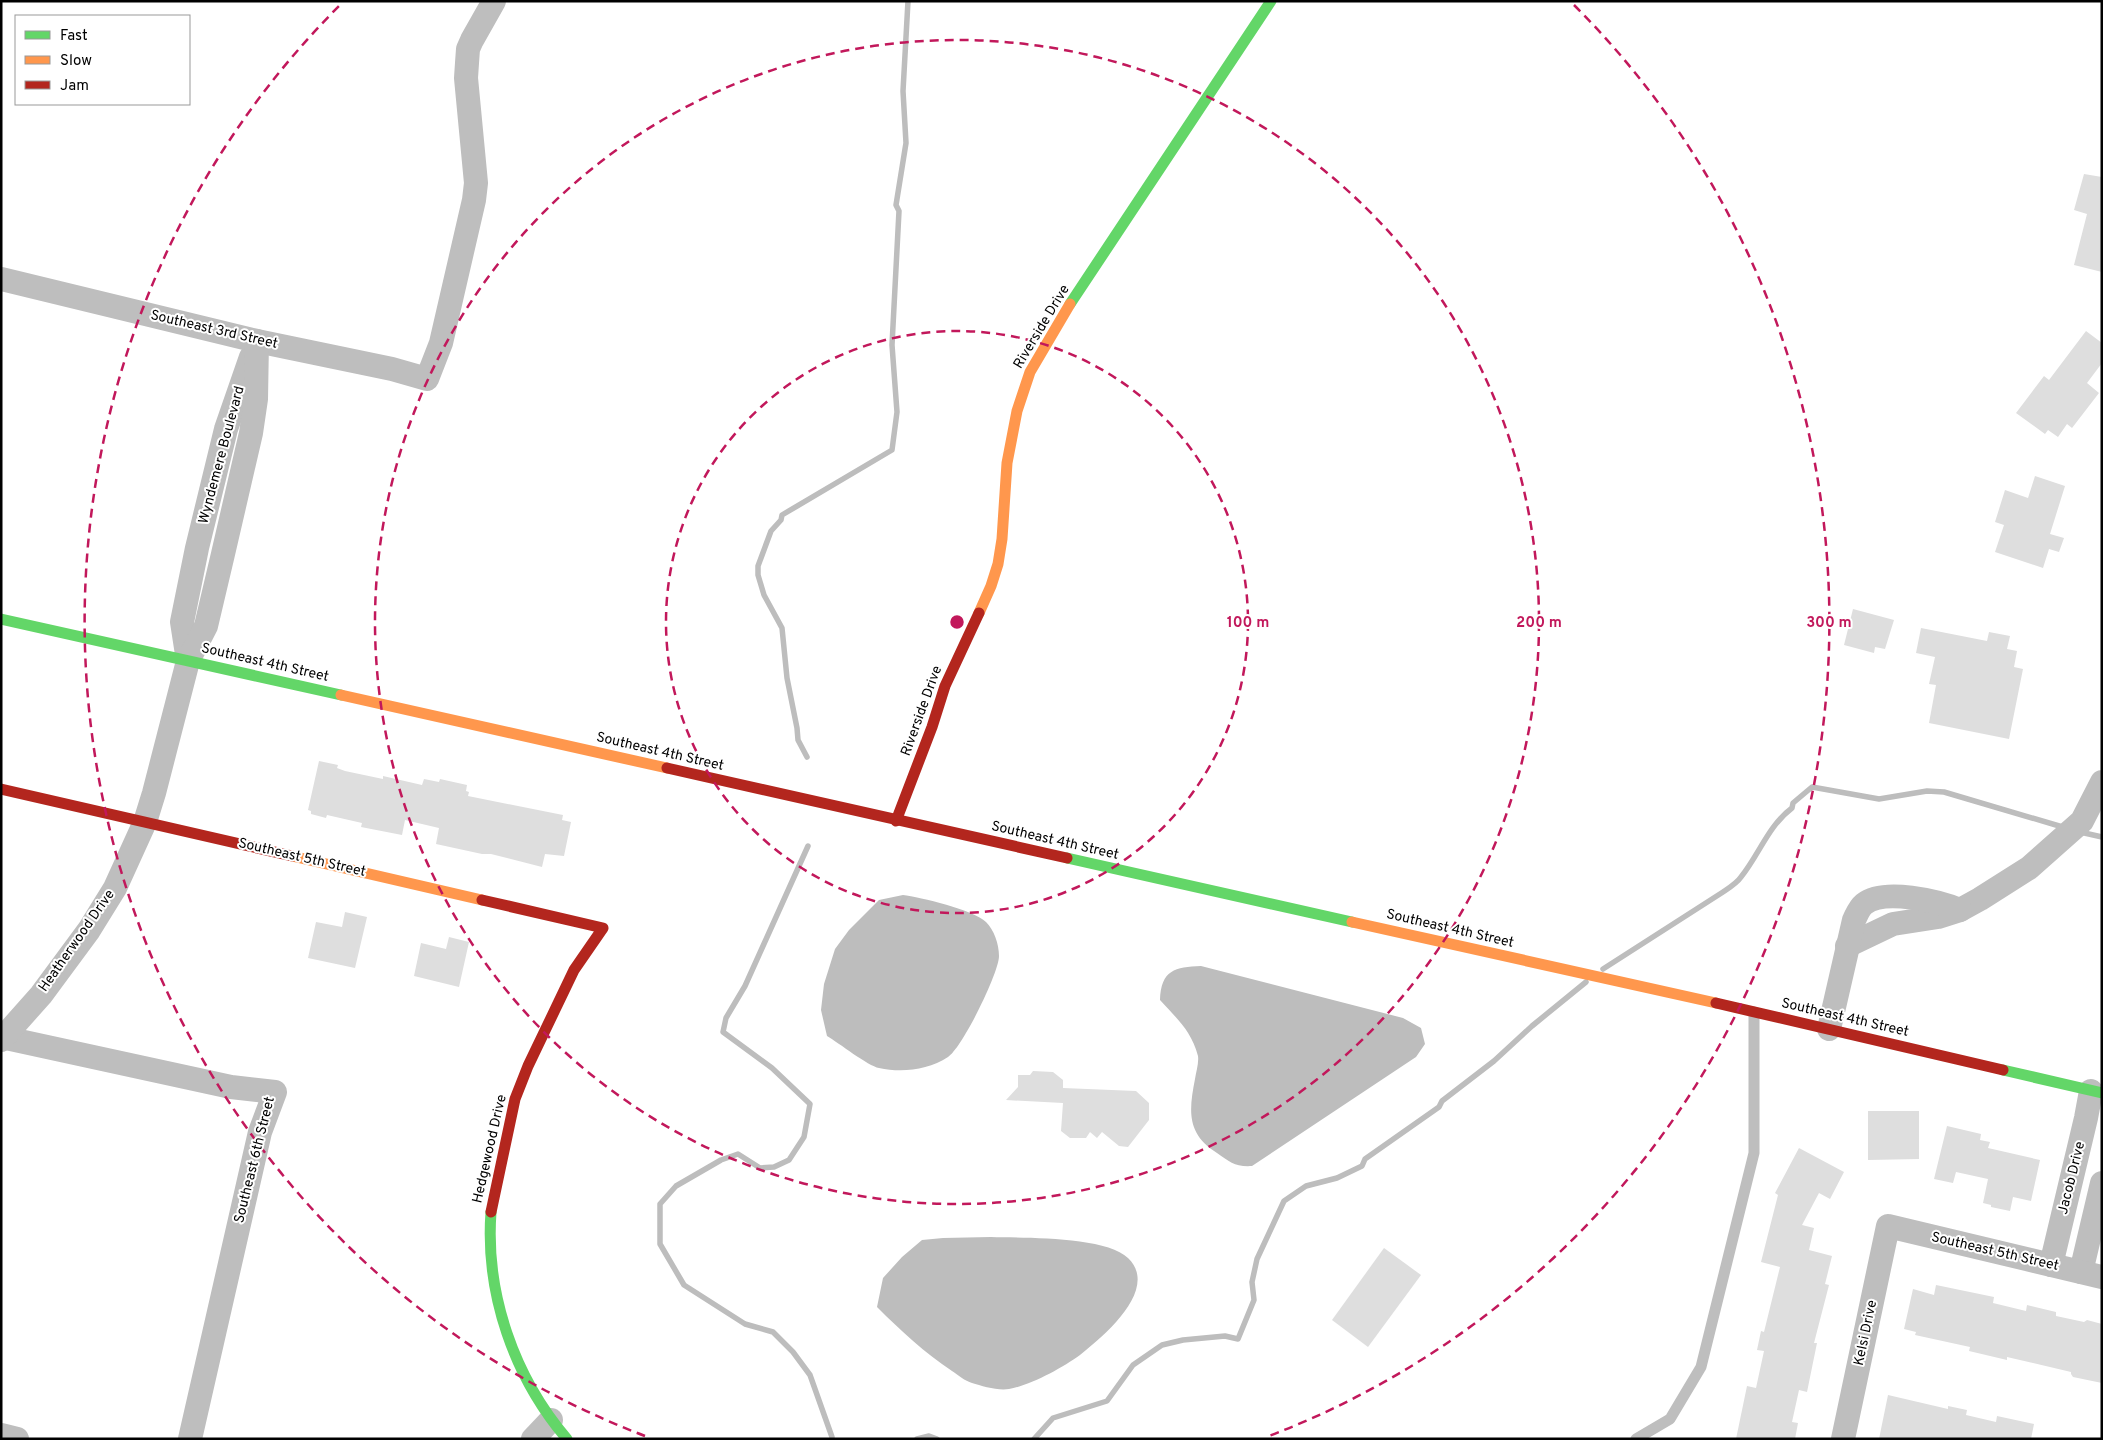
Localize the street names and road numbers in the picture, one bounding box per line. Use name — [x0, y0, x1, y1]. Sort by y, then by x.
street label: Riverside Drive — [1010, 282, 1074, 372]
street label: Southeast 3rd Street — [149, 307, 279, 353]
street label: Wyndemere Boulevard — [195, 384, 249, 526]
street label: Southeast 4th Street — [200, 640, 330, 686]
street label: Riverside Drive — [898, 663, 946, 759]
street label: Southeast 4th Street — [595, 729, 725, 775]
street label: Southeast 4th Street — [990, 818, 1120, 864]
street label: Southeast 5th Street — [237, 835, 367, 881]
street label: Heatherwood Drive — [35, 887, 119, 995]
street label: Southeast 4th Street — [1385, 906, 1515, 952]
street label: Southeast 4th Street — [1780, 995, 1910, 1041]
street label: Hedgewood Drive — [469, 1093, 511, 1205]
street label: Southeast 6th Street — [231, 1095, 279, 1225]
street label: Jacob Drive — [2055, 1140, 2089, 1216]
street label: Southeast 5th Street — [1930, 1229, 2060, 1275]
street label: Kelsi Drive — [1851, 1299, 1881, 1367]

